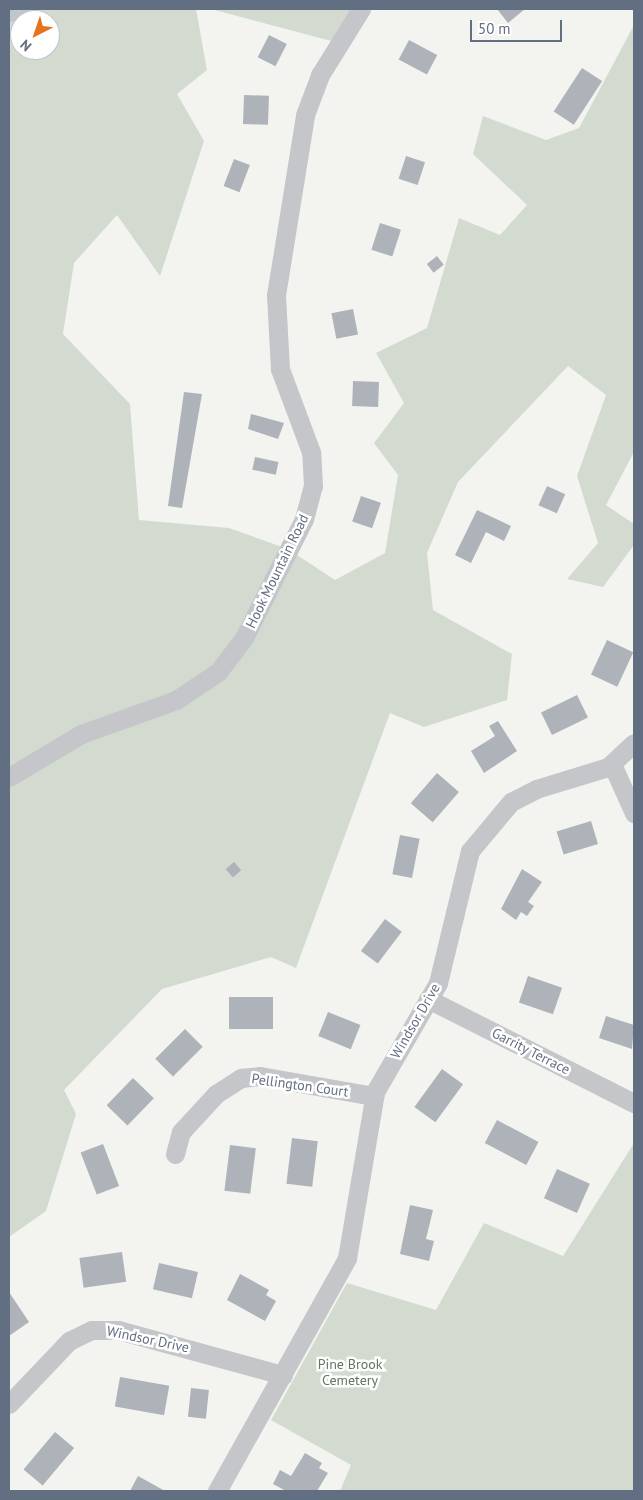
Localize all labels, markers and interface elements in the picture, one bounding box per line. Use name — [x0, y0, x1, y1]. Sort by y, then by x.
north arrow — [10, 10, 60, 60]
scale bar — [473, 10, 566, 42]
text: 50 m — [478, 19, 511, 38]
text: N — [16, 36, 35, 55]
street label: Hook Mountain Road — [242, 511, 312, 631]
street label: Windsor Drive — [387, 981, 443, 1061]
street label: Garrity Terrace — [489, 1024, 573, 1078]
street label: Pellington Court — [251, 1070, 349, 1100]
street label: Windsor Drive — [105, 1322, 191, 1356]
park label: Pine Brook Cemetery — [318, 1356, 382, 1388]

